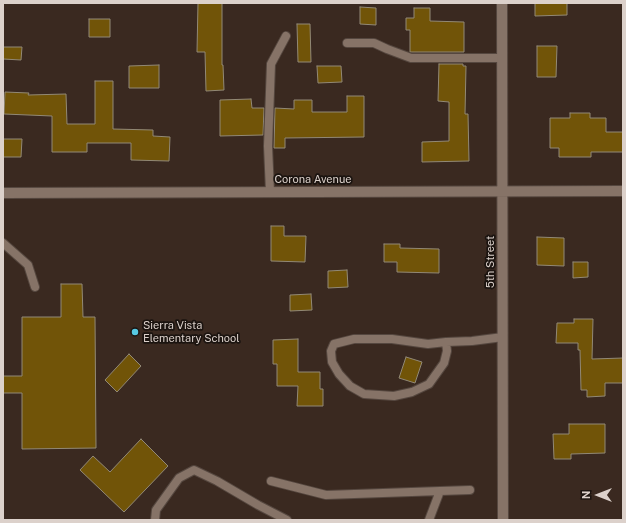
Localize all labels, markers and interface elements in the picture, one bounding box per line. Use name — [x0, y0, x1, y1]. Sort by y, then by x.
street label: Corona Avenue — [274, 173, 352, 187]
street label: 5th Street — [484, 236, 498, 288]
place label: Sierra Vista Elementary School — [143, 319, 240, 345]
marker: Sierra Vista Elementary School — [130, 327, 140, 337]
north arrow — [578, 475, 618, 515]
text: N — [580, 491, 592, 499]

